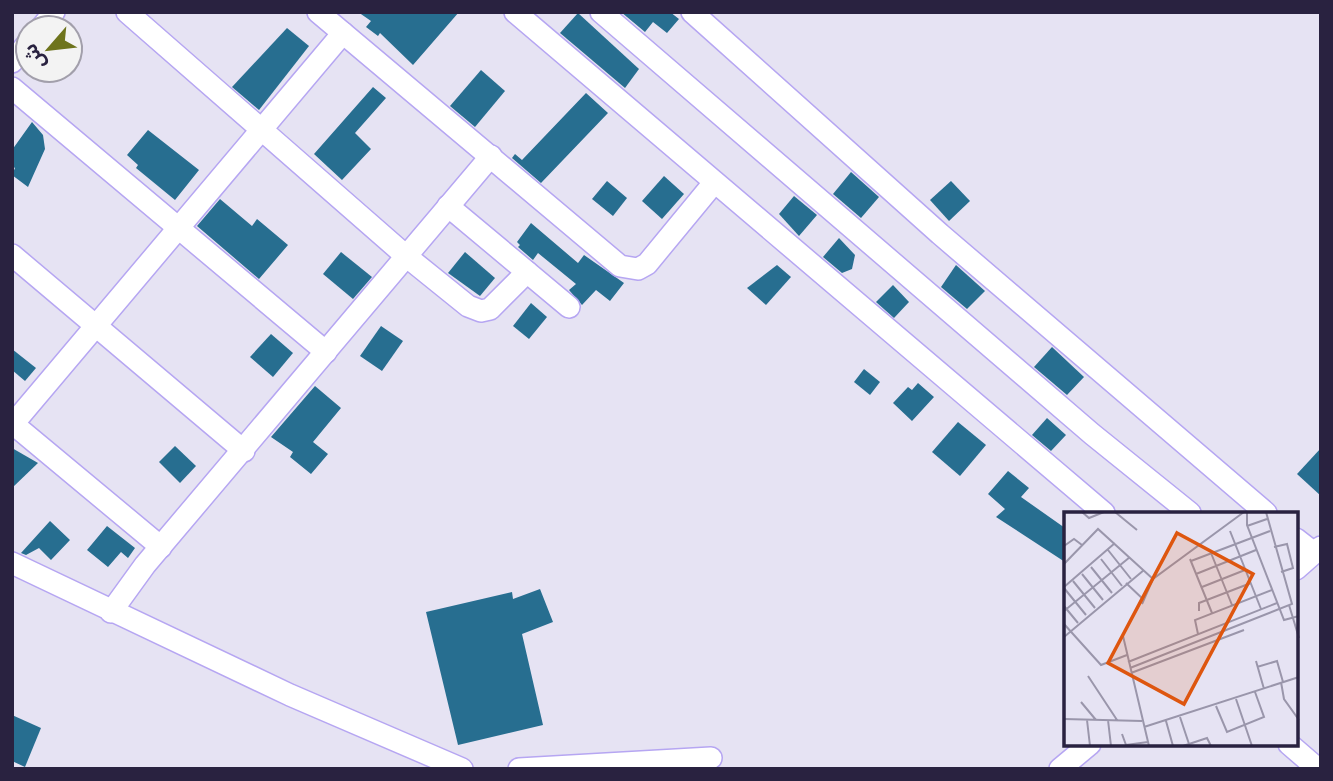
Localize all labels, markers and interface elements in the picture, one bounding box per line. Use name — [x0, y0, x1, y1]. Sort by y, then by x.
north arrow — [14, 14, 84, 84]
text: ش — [18, 40, 50, 74]
inset map — [1064, 512, 1298, 746]

